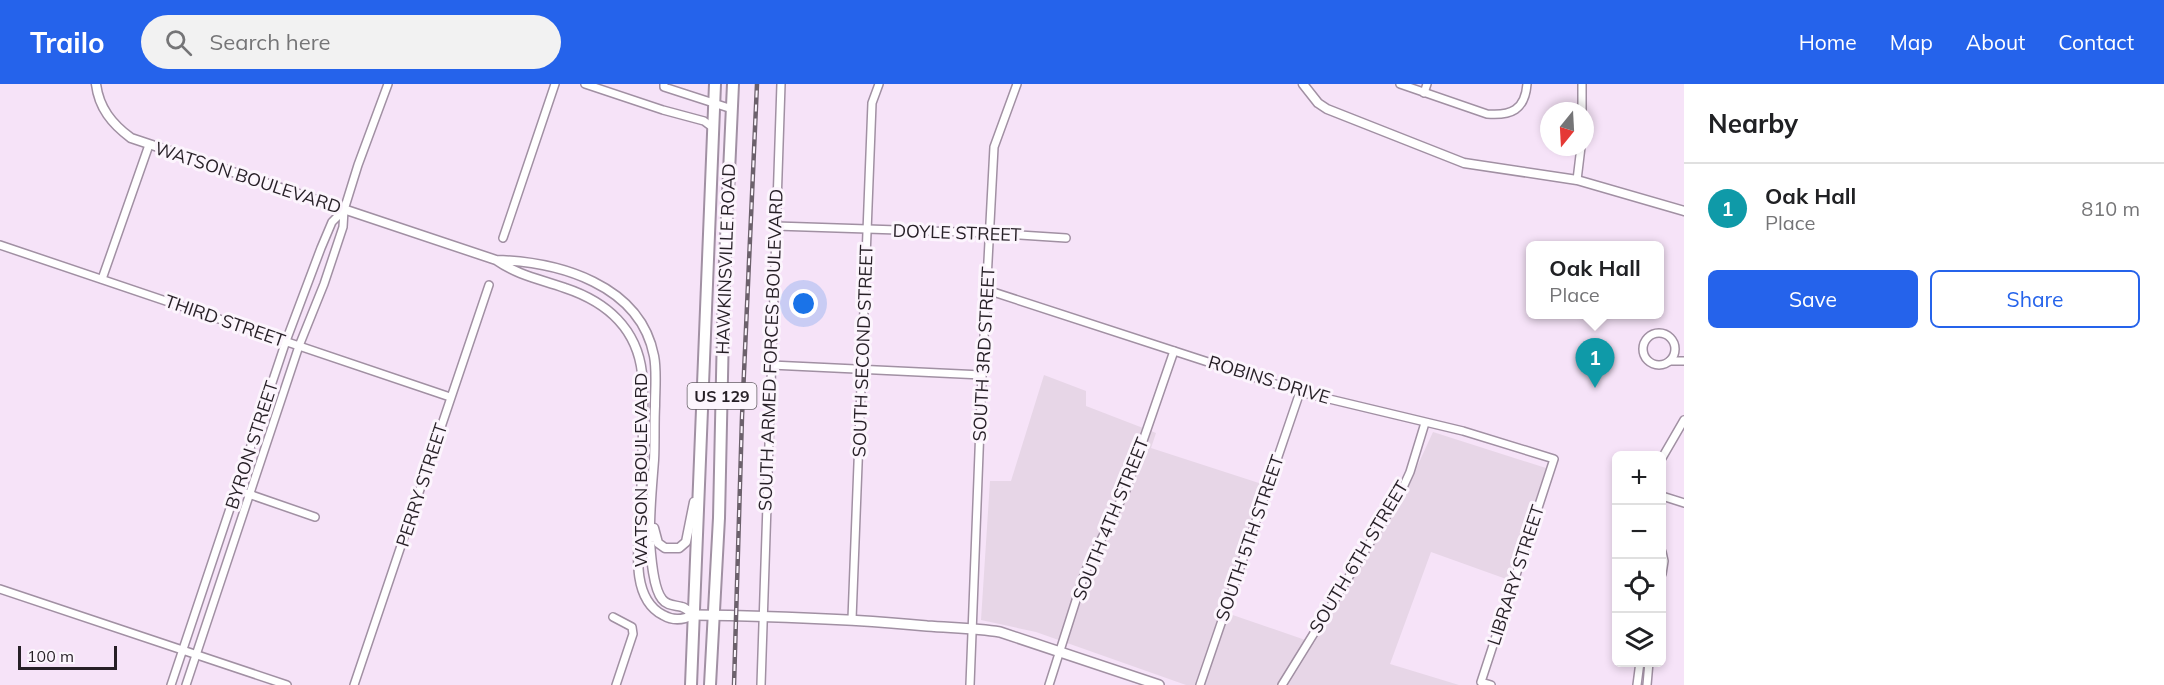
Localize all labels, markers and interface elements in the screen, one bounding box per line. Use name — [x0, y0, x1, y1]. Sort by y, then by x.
search box — [141, 15, 561, 69]
text: Trailo — [30, 25, 105, 60]
icon: search — [162, 26, 195, 59]
text: Search here — [210, 28, 331, 56]
text: Home — [1799, 29, 1857, 55]
text: Map — [1890, 29, 1933, 55]
text: About — [1966, 29, 2025, 55]
text: Contact — [2058, 29, 2134, 55]
north arrow — [1540, 102, 1594, 156]
text: Nearby — [1708, 107, 1798, 140]
street label: WATSON BOULEVARD — [152, 136, 344, 219]
street label: HAWKINSVILLE ROAD — [711, 163, 740, 355]
text: Oak Hall — [1765, 182, 1856, 210]
street label: SOUTH ARMED FORCES BOULEVARD — [753, 188, 788, 512]
text: 1 — [1722, 196, 1734, 221]
text: 810 m — [2081, 196, 2140, 221]
text: Place — [1765, 210, 1815, 235]
street label: DOYLE STREET — [892, 219, 1022, 246]
popup — [1526, 241, 1664, 319]
street label: SOUTH SECOND STREET — [847, 244, 878, 458]
text: Oak Hall — [1549, 254, 1641, 282]
street label: SOUTH 3RD STREET — [967, 266, 1000, 442]
button: Save — [1708, 270, 1918, 328]
button: Share — [1930, 270, 2140, 328]
text: Place — [1549, 282, 1600, 307]
street label: THIRD STREET — [162, 289, 289, 352]
your location — [789, 289, 818, 318]
pin: 1 — [1576, 338, 1614, 388]
street label: ROBINS DRIVE — [1205, 350, 1333, 409]
street label: WATSON BOULEVARD — [629, 373, 652, 567]
street label: BYRON STREET — [220, 378, 283, 512]
road number: US 129 — [688, 383, 756, 409]
street label: PERRY STREET — [391, 420, 452, 550]
street label: SOUTH 4TH STREET — [1067, 434, 1154, 604]
map controls — [1612, 451, 1666, 667]
button: + — [1612, 451, 1666, 505]
street label: SOUTH 5TH STREET — [1210, 452, 1289, 624]
street label: SOUTH 6TH STREET — [1304, 476, 1413, 637]
street label: LIBRARY STREET — [1482, 502, 1549, 648]
button: − — [1612, 505, 1666, 559]
button: locate — [1612, 559, 1666, 613]
button: layers — [1612, 613, 1666, 667]
scale bar — [18, 643, 117, 670]
text: 100 m — [27, 646, 74, 666]

